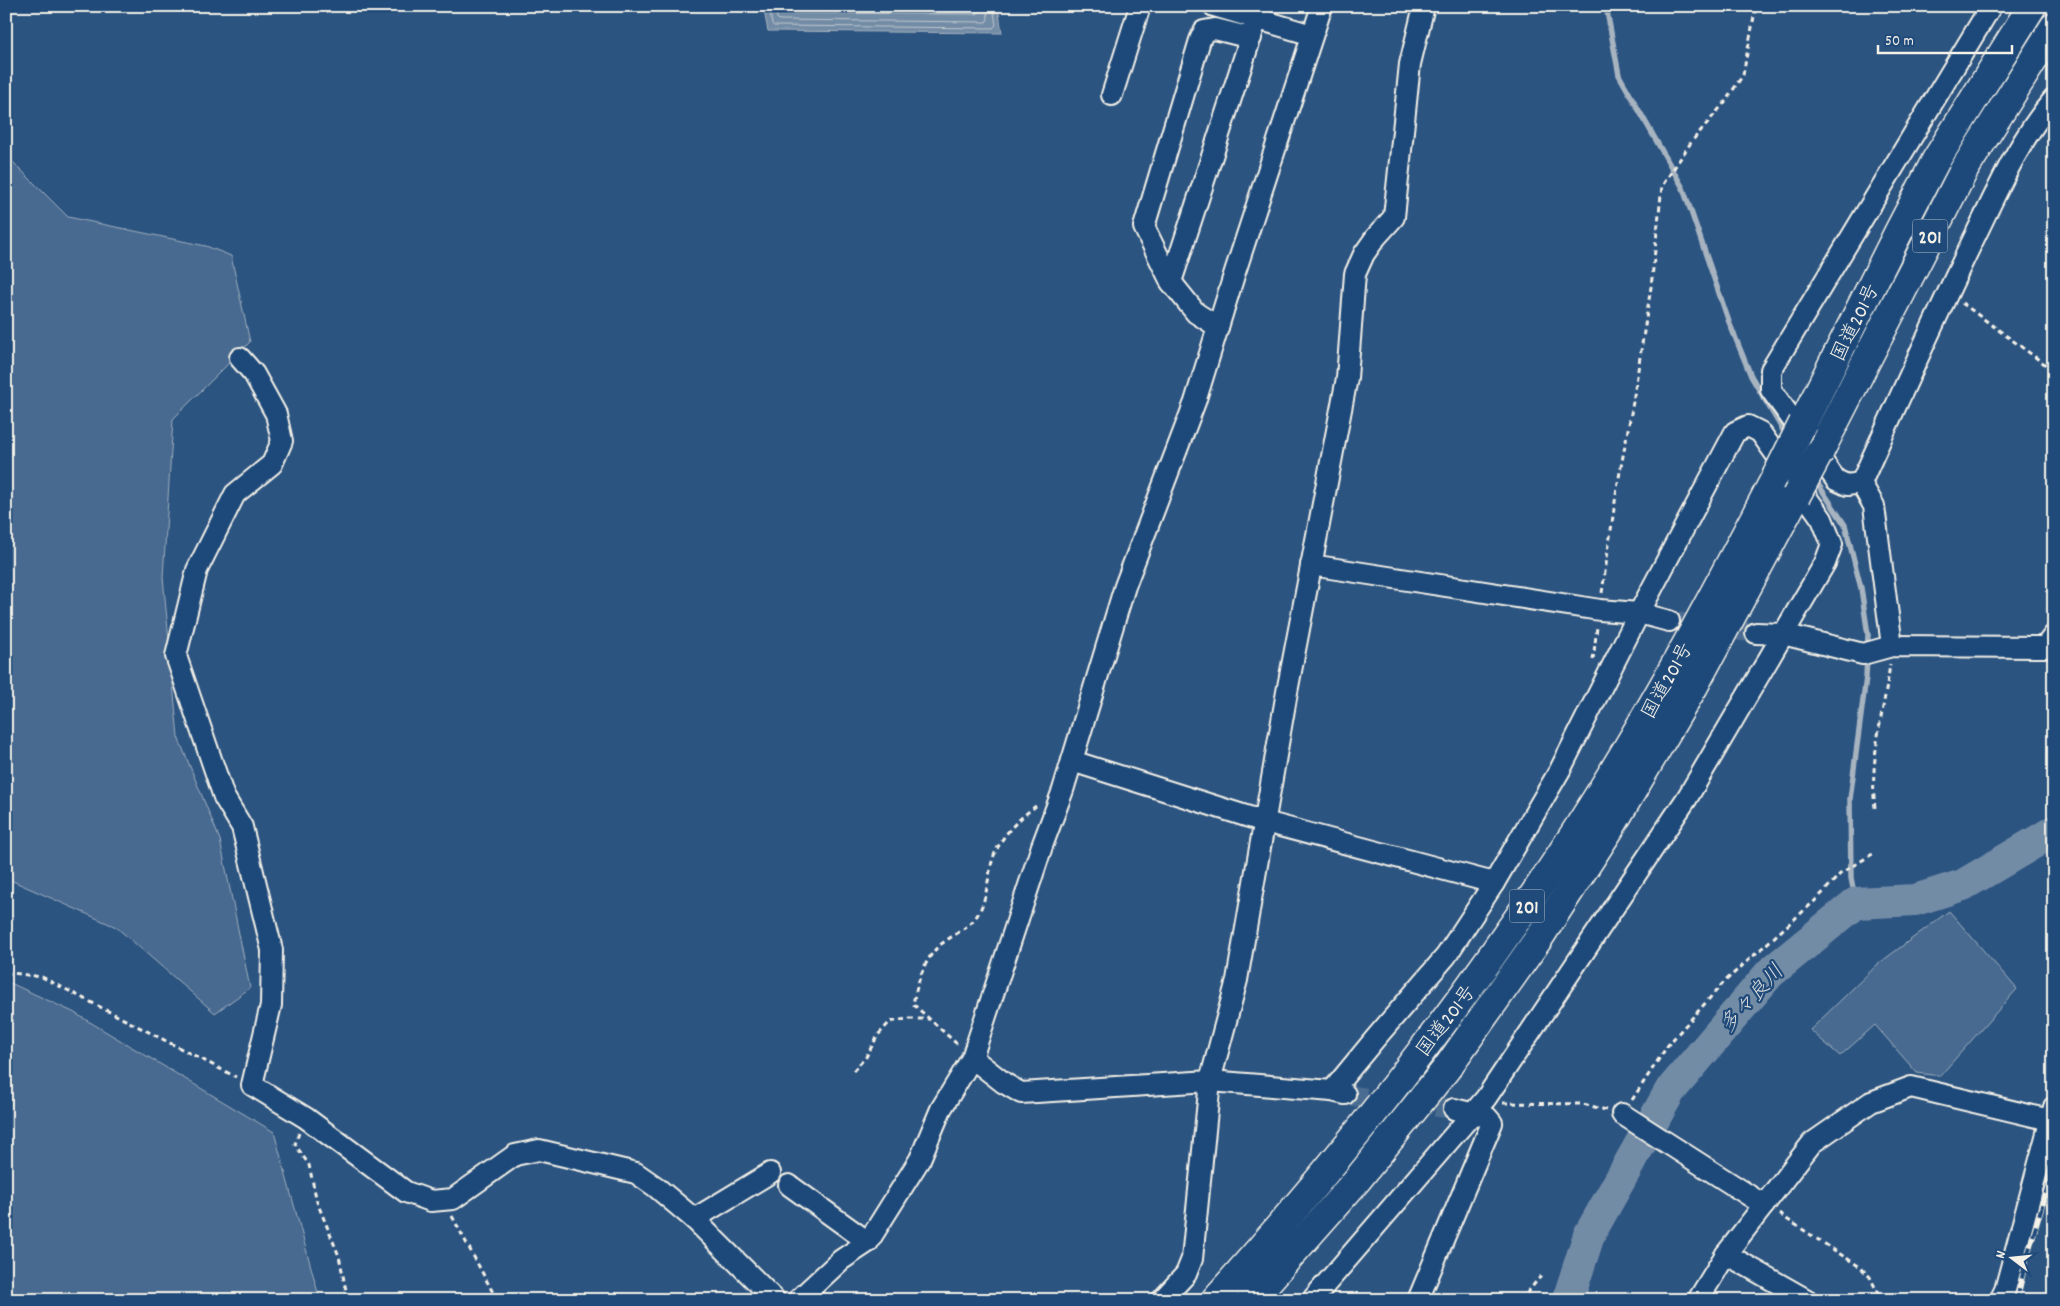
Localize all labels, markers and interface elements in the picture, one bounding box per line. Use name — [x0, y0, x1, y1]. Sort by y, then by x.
scale bar — [1878, 22, 2011, 54]
text: 50 m — [1885, 31, 1914, 53]
road number: 201 — [1912, 220, 1948, 252]
street label: 国道201号 — [1826, 279, 1888, 367]
street label: 国道201号 — [1636, 638, 1701, 725]
road number: 201 — [1510, 889, 1544, 922]
water label: 多々良川 — [1714, 959, 1792, 1041]
street label: 国道201号 — [1411, 980, 1484, 1064]
north arrow — [1988, 1234, 2038, 1284]
text: N — [1991, 1249, 2012, 1261]

